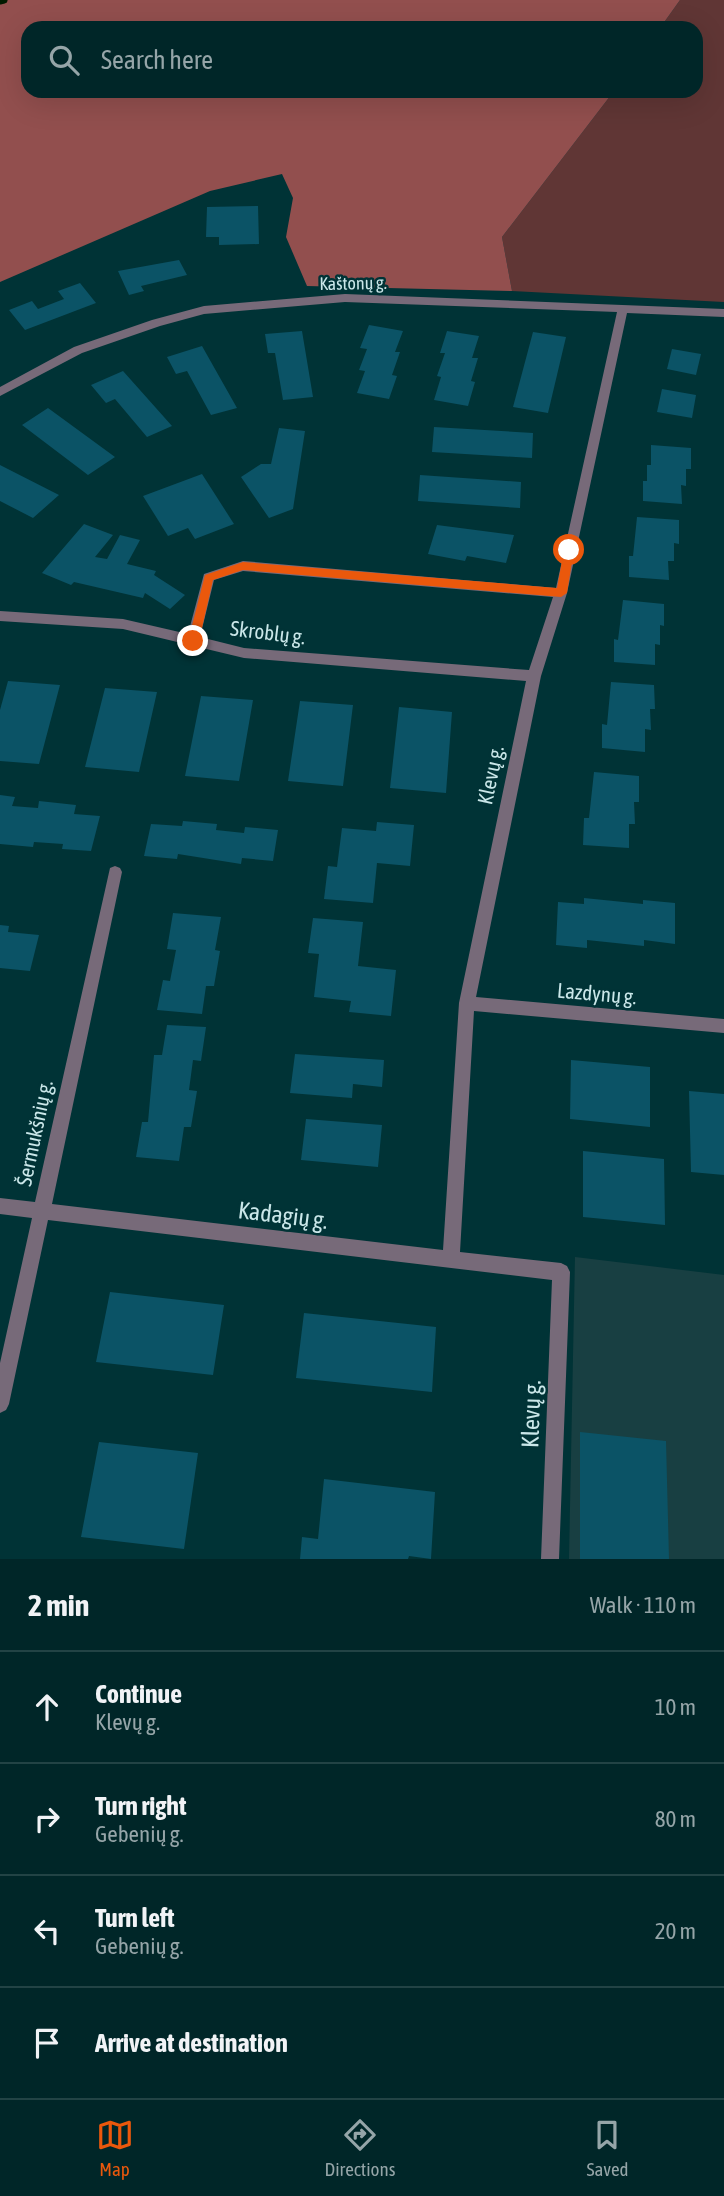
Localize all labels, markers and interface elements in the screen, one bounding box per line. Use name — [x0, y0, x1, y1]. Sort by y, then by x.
search box — [21, 21, 703, 98]
icon: search — [45, 41, 83, 79]
text: Search here — [101, 45, 213, 75]
street label: Kaštonų g. — [319, 272, 387, 294]
route start — [553, 534, 584, 565]
street label: Skroblų g. — [229, 615, 307, 649]
route end — [177, 625, 208, 656]
street label: Klevų g. — [472, 743, 508, 807]
street label: Lazdynų g. — [556, 978, 638, 1008]
street label: Šermukšnių g. — [11, 1078, 57, 1188]
street label: Kadagių g. — [237, 1196, 329, 1234]
street label: Klevų g. — [516, 1380, 546, 1448]
text: 2 min — [28, 1588, 89, 1622]
text: Walk · 110 m — [590, 1592, 696, 1618]
text: Continue — [95, 1679, 182, 1709]
icon: ahead — [28, 1688, 66, 1726]
text: 10 m — [655, 1694, 696, 1720]
text: Klevų g. — [95, 1709, 160, 1735]
text: Turn right — [95, 1791, 186, 1821]
icon: right — [28, 1800, 66, 1838]
text: 80 m — [655, 1806, 696, 1832]
text: Gebenių g. — [95, 1821, 184, 1847]
text: Turn left — [95, 1903, 175, 1933]
icon: left — [28, 1912, 66, 1950]
text: 20 m — [655, 1918, 696, 1944]
text: Gebenių g. — [95, 1933, 184, 1959]
icon: arrive — [28, 2024, 66, 2062]
text: Arrive at destination — [95, 2028, 288, 2058]
tab: Map — [96, 2116, 134, 2180]
tab: Directions — [325, 2116, 395, 2180]
tab: Saved — [586, 2116, 628, 2180]

